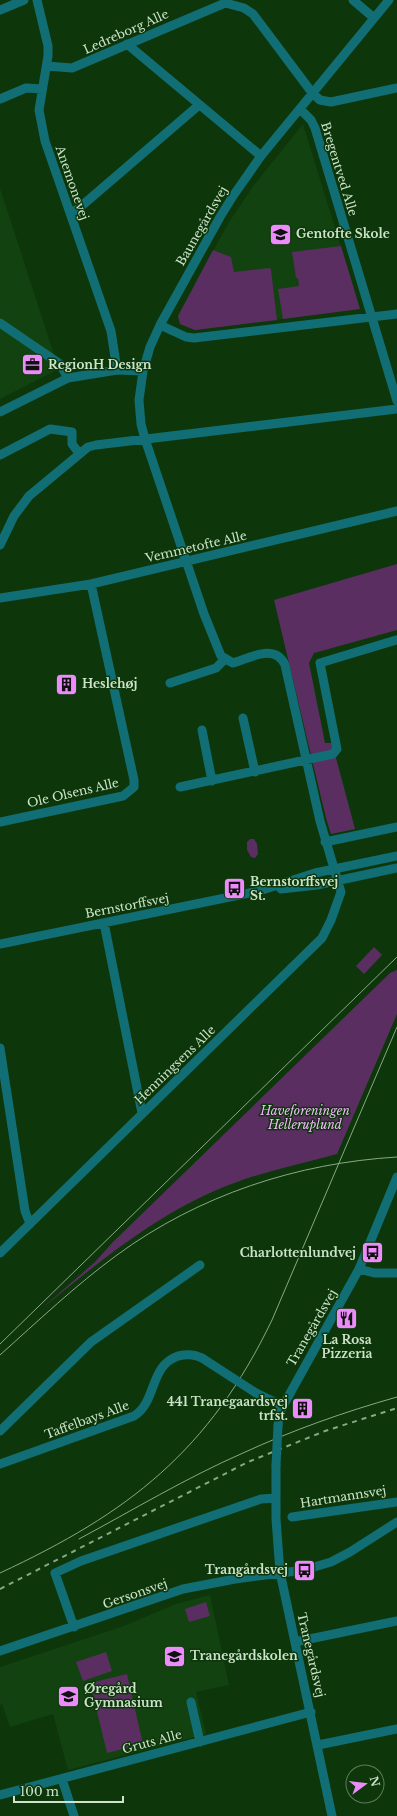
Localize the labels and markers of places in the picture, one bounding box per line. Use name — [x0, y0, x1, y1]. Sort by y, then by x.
school or university icon: Gentofte Skole — [267, 221, 293, 247]
place label: Gentofte Skole — [296, 226, 390, 241]
office icon: RegionH Design — [19, 352, 45, 378]
place label: RegionH Design — [48, 357, 152, 372]
building icon: Heslehøj — [54, 671, 80, 697]
place label: Heslehøj — [82, 676, 137, 691]
place label: Bernstorffsvej St. — [250, 874, 338, 903]
bus stop icon: Bernstorffsvej St. — [222, 876, 248, 902]
bus stop icon: Charlottenlundvej — [359, 1240, 385, 1266]
place label: Charlottenlundvej — [240, 1245, 356, 1260]
restaurant icon: La Rosa Pizzeria — [334, 1306, 360, 1332]
place label: La Rosa Pizzeria — [322, 1332, 372, 1361]
place label: 441 Tranegaardsvej trfst. — [167, 1394, 288, 1423]
building icon: 441 Tranegaardsvej trfst. — [290, 1396, 316, 1422]
bus stop icon: Trangårdsvej — [291, 1557, 317, 1583]
place label: Trangårdsvej — [205, 1562, 288, 1577]
school or university icon: Tranegårdskolen — [161, 1643, 187, 1669]
place label: Tranegårdskolen — [190, 1648, 298, 1663]
place label: Øregård Gymnasium — [84, 1681, 163, 1710]
school or university icon: Øregård Gymnasium — [55, 1683, 81, 1709]

